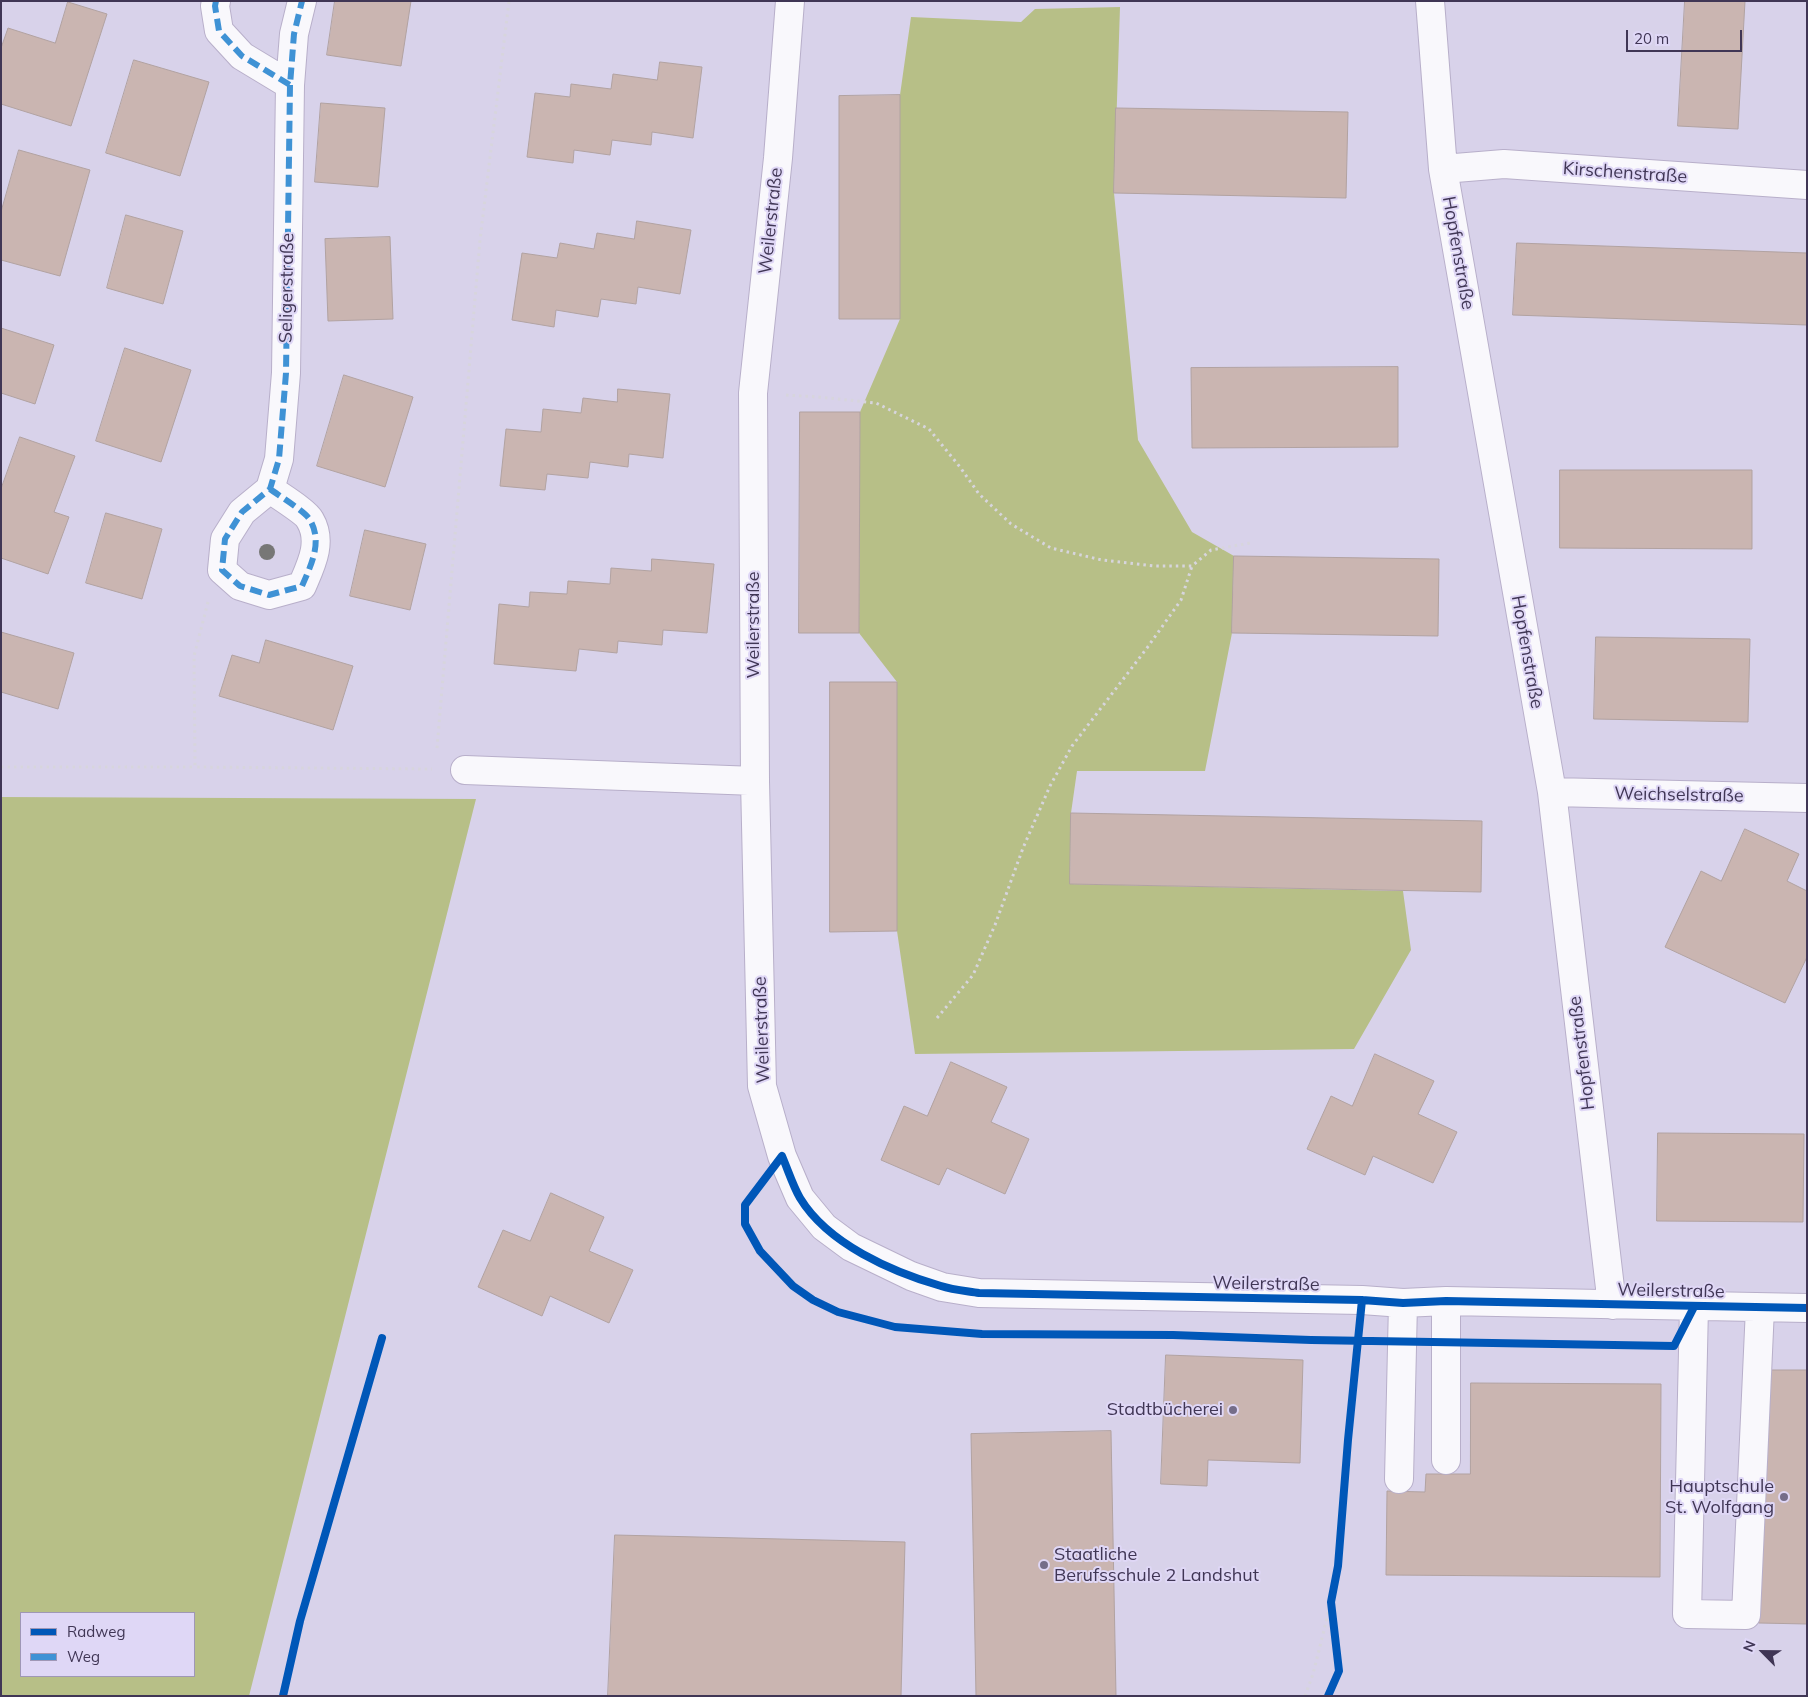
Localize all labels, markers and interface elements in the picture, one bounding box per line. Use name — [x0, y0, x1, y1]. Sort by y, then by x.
scale bar — [1628, 20, 1744, 52]
text: 20 m — [1634, 29, 1669, 48]
street label: Kirschenstraße — [1562, 158, 1688, 188]
street label: Weilerstraße — [755, 167, 787, 275]
street label: Hopfenstraße — [1437, 195, 1479, 311]
street label: Seligerstraße — [275, 233, 299, 343]
street label: Weilerstraße — [743, 571, 765, 679]
street label: Hopfenstraße — [1506, 594, 1548, 710]
street label: Weichselstraße — [1614, 783, 1744, 807]
street label: Weilerstraße — [749, 976, 775, 1084]
street label: Hopfenstraße — [1564, 995, 1600, 1111]
street label: Weilerstraße — [1212, 1272, 1320, 1296]
street label: Weilerstraße — [1617, 1279, 1725, 1303]
place label: Stadtbücherei — [1107, 1399, 1223, 1421]
marker: Stadtbücherei — [1227, 1404, 1239, 1416]
place label: Hauptschule St. Wolfgang — [1665, 1476, 1774, 1518]
marker: Hauptschule St. Wolfgang — [1778, 1491, 1790, 1503]
place label: Staatliche Berufsschule 2 Landshut — [1054, 1544, 1259, 1586]
marker: Staatliche Berufsschule 2 Landshut — [1038, 1559, 1050, 1571]
legend — [20, 1612, 195, 1677]
text: Radweg — [67, 1622, 125, 1641]
north arrow — [1738, 1627, 1788, 1677]
text: N — [1739, 1638, 1760, 1655]
text: Weg — [67, 1647, 100, 1666]

